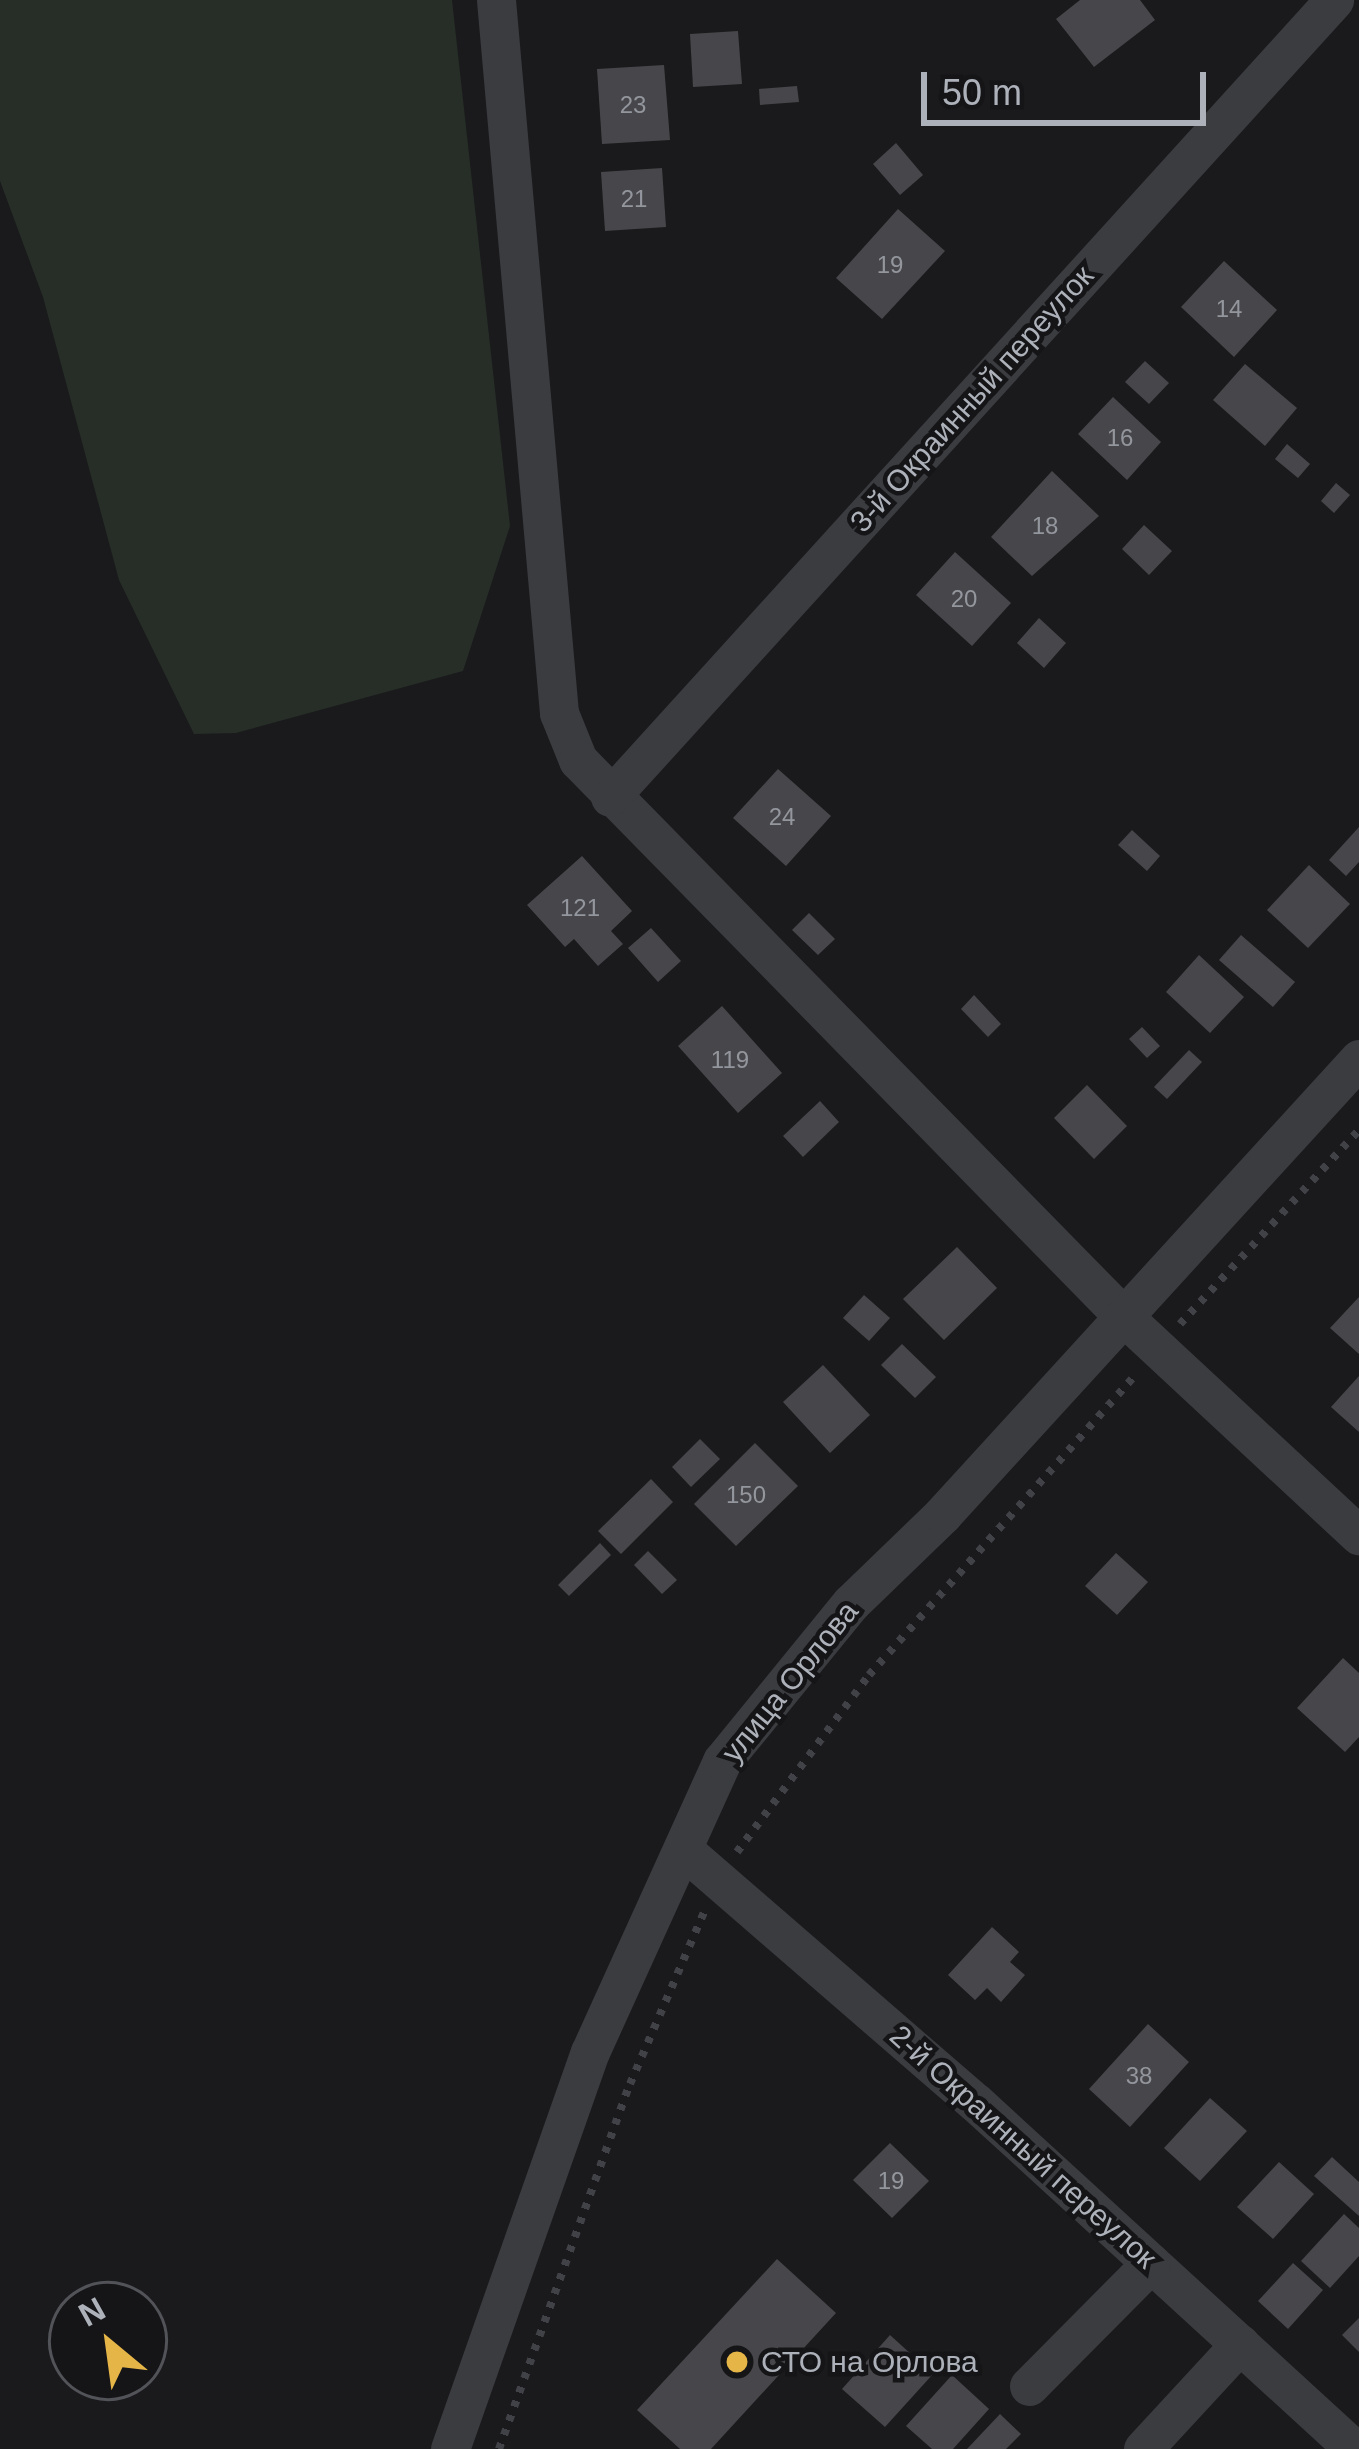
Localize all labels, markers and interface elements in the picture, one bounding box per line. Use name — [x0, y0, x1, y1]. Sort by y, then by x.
scale bar — [927, 48, 1212, 122]
text: 50 m — [942, 72, 1022, 113]
house number: 23 — [620, 91, 646, 119]
house number: 21 — [621, 185, 647, 213]
house number: 19 — [877, 251, 903, 279]
street label: 3-й Окраинный переулок — [843, 258, 1101, 540]
house number: 14 — [1216, 295, 1242, 323]
house number: 16 — [1107, 424, 1133, 452]
house number: 18 — [1032, 512, 1058, 540]
house number: 20 — [951, 585, 977, 613]
house number: 24 — [769, 803, 795, 831]
house number: 121 — [560, 894, 600, 922]
house number: 119 — [711, 1046, 749, 1074]
house number: 150 — [726, 1481, 766, 1509]
street label: улица Орлова — [714, 1594, 866, 1770]
street label: 2-й Окраинный переулок — [882, 2018, 1164, 2276]
house number: 38 — [1126, 2062, 1152, 2090]
house number: 19 — [878, 2167, 904, 2195]
north arrow — [48, 2281, 168, 2401]
text: N — [72, 2290, 111, 2334]
place label: СТО на Орлова — [761, 2344, 978, 2380]
marker: СТО на Орлова — [724, 2349, 750, 2375]

